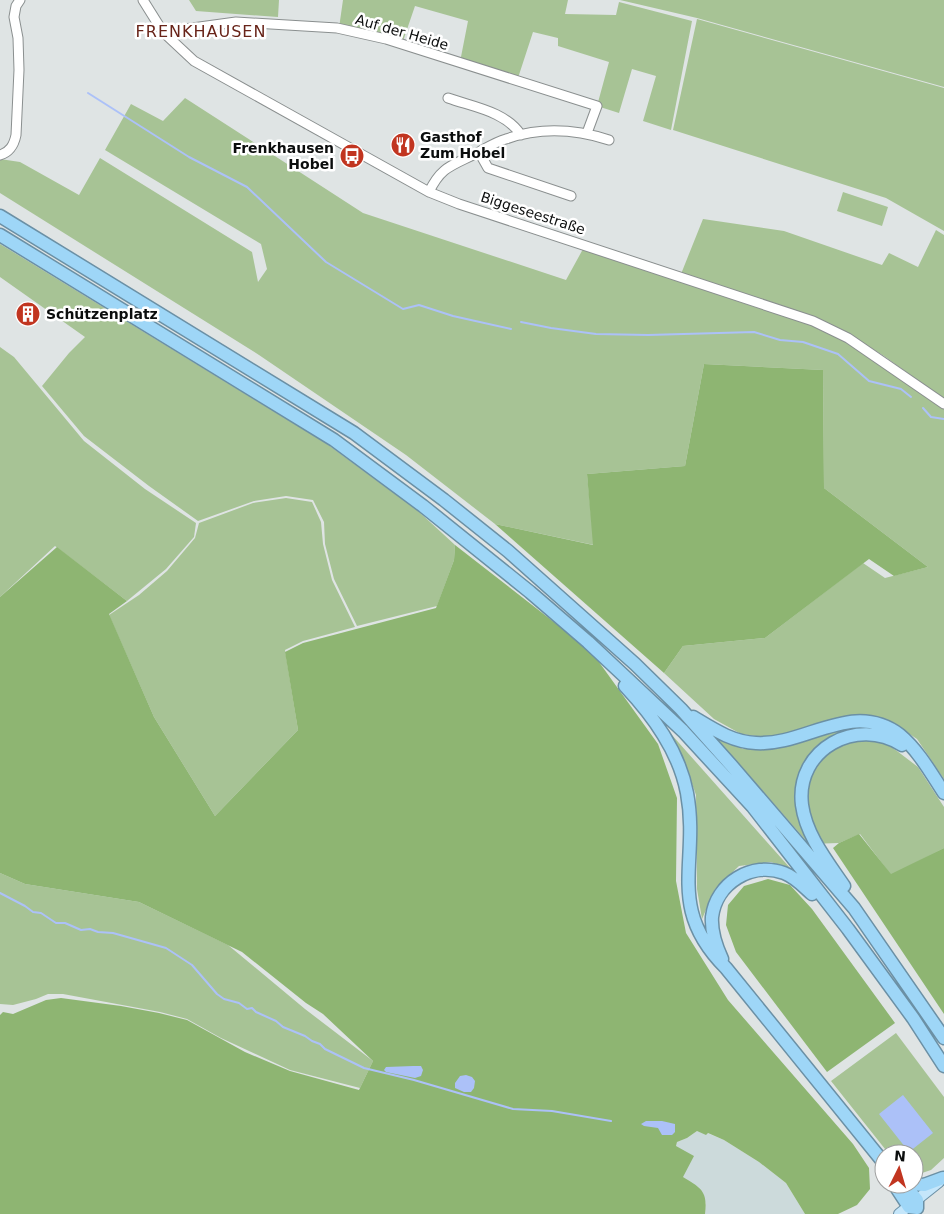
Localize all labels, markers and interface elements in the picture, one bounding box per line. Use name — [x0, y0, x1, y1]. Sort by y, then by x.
street label: Auf der Heide — [354, 11, 450, 53]
district label: FRENKHAUSEN — [136, 22, 266, 41]
place label: Gasthof Zum Hobel — [420, 129, 505, 161]
restaurant icon: Gasthof Zum Hobel — [390, 132, 416, 158]
place label: Frenkhausen Hobel — [232, 140, 334, 172]
bus stop icon: Frenkhausen Hobel — [339, 143, 365, 169]
street label: Biggeseestraße — [479, 189, 587, 237]
building icon: Schützenplatz — [15, 301, 41, 327]
place label: Schützenplatz — [46, 306, 158, 322]
north arrow — [874, 1144, 924, 1194]
text: N — [894, 1148, 907, 1165]

